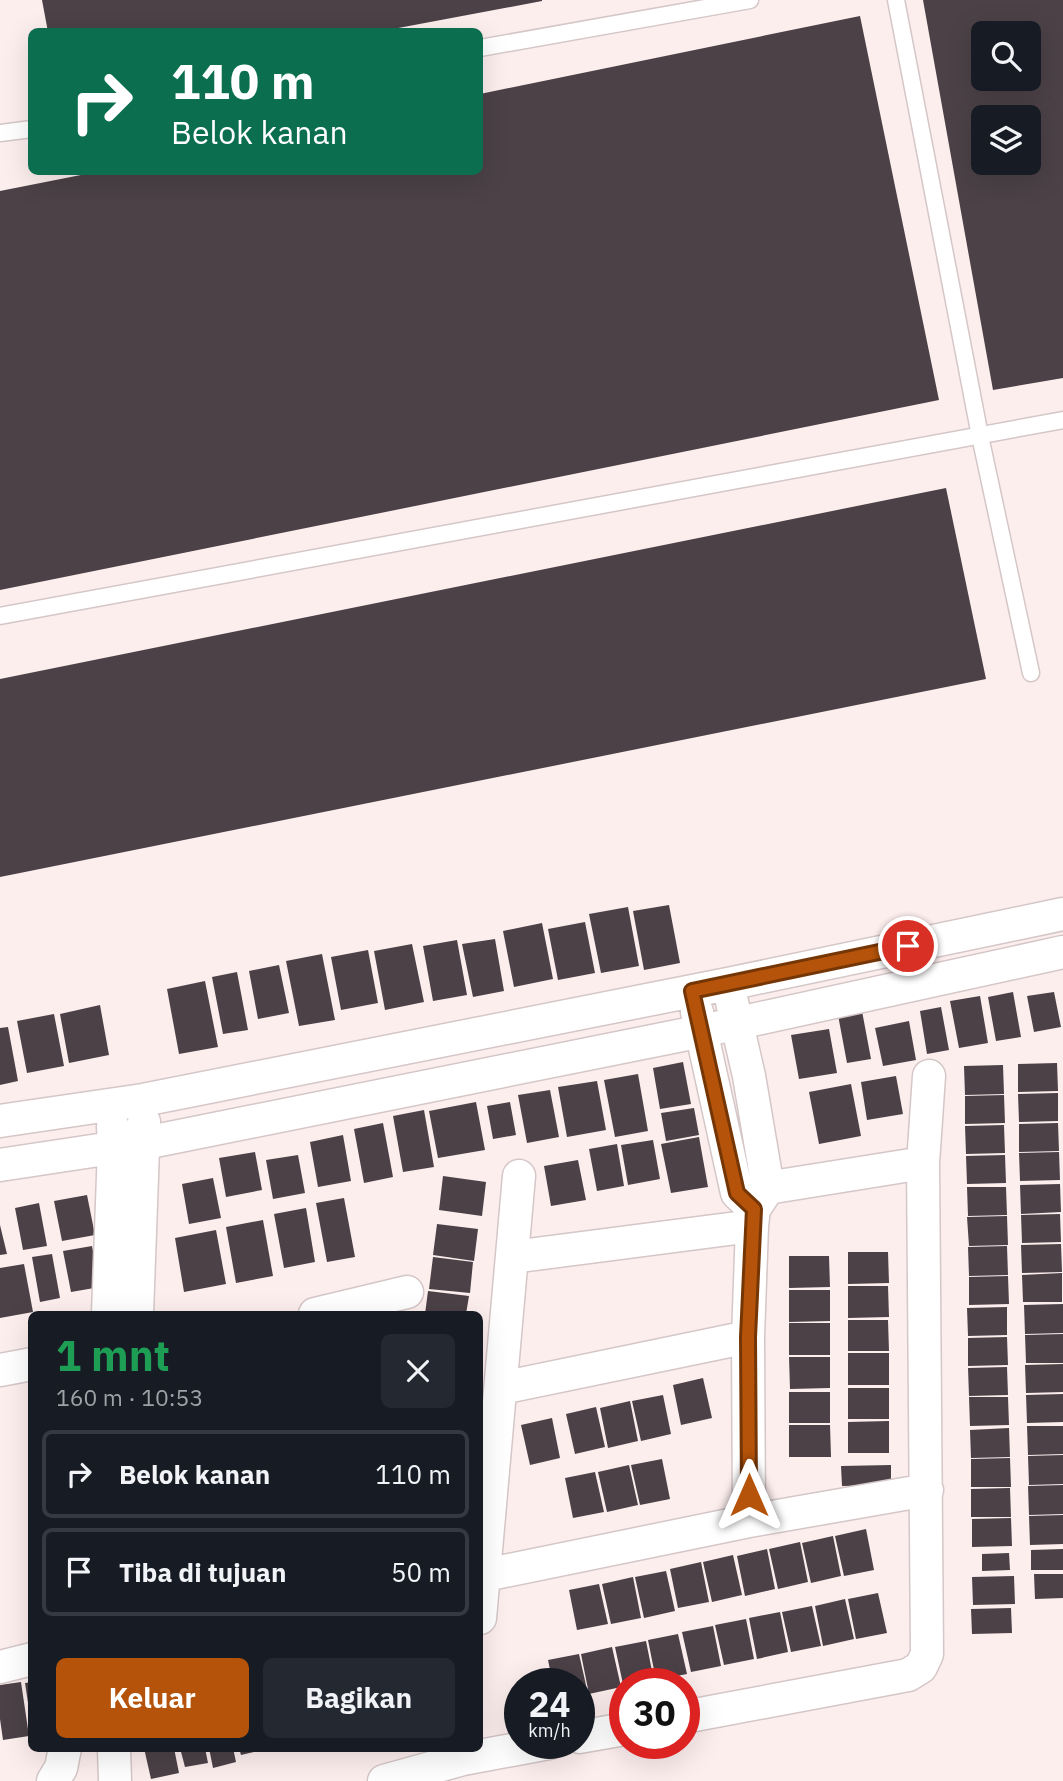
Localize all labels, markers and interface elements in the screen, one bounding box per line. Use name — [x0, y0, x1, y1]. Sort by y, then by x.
map controls — [971, 21, 1041, 175]
button: search — [971, 21, 1041, 91]
text: 110 m — [171, 49, 315, 112]
icon: right — [56, 56, 147, 147]
button: layers — [971, 105, 1041, 175]
text: Belok kanan — [171, 111, 348, 153]
pin — [878, 916, 938, 976]
icon: arrive — [889, 927, 927, 965]
text: 1 mnt — [56, 1328, 170, 1383]
button: close — [381, 1334, 455, 1408]
text: 160 m · 10:53 — [56, 1382, 203, 1412]
icon: right — [60, 1455, 98, 1493]
text: Belok kanan — [119, 1457, 270, 1491]
text: 110 m — [375, 1457, 451, 1491]
position arrow — [712, 1458, 786, 1532]
icon: arrive — [60, 1553, 98, 1591]
text: Tiba di tujuan — [119, 1555, 286, 1589]
text: 50 m — [391, 1555, 451, 1589]
button: Keluar — [56, 1658, 249, 1738]
button: Bagikan — [263, 1658, 455, 1738]
speed limit sign: 30 — [609, 1668, 700, 1759]
text: 24 — [528, 1681, 571, 1727]
text: km/h — [528, 1719, 571, 1742]

